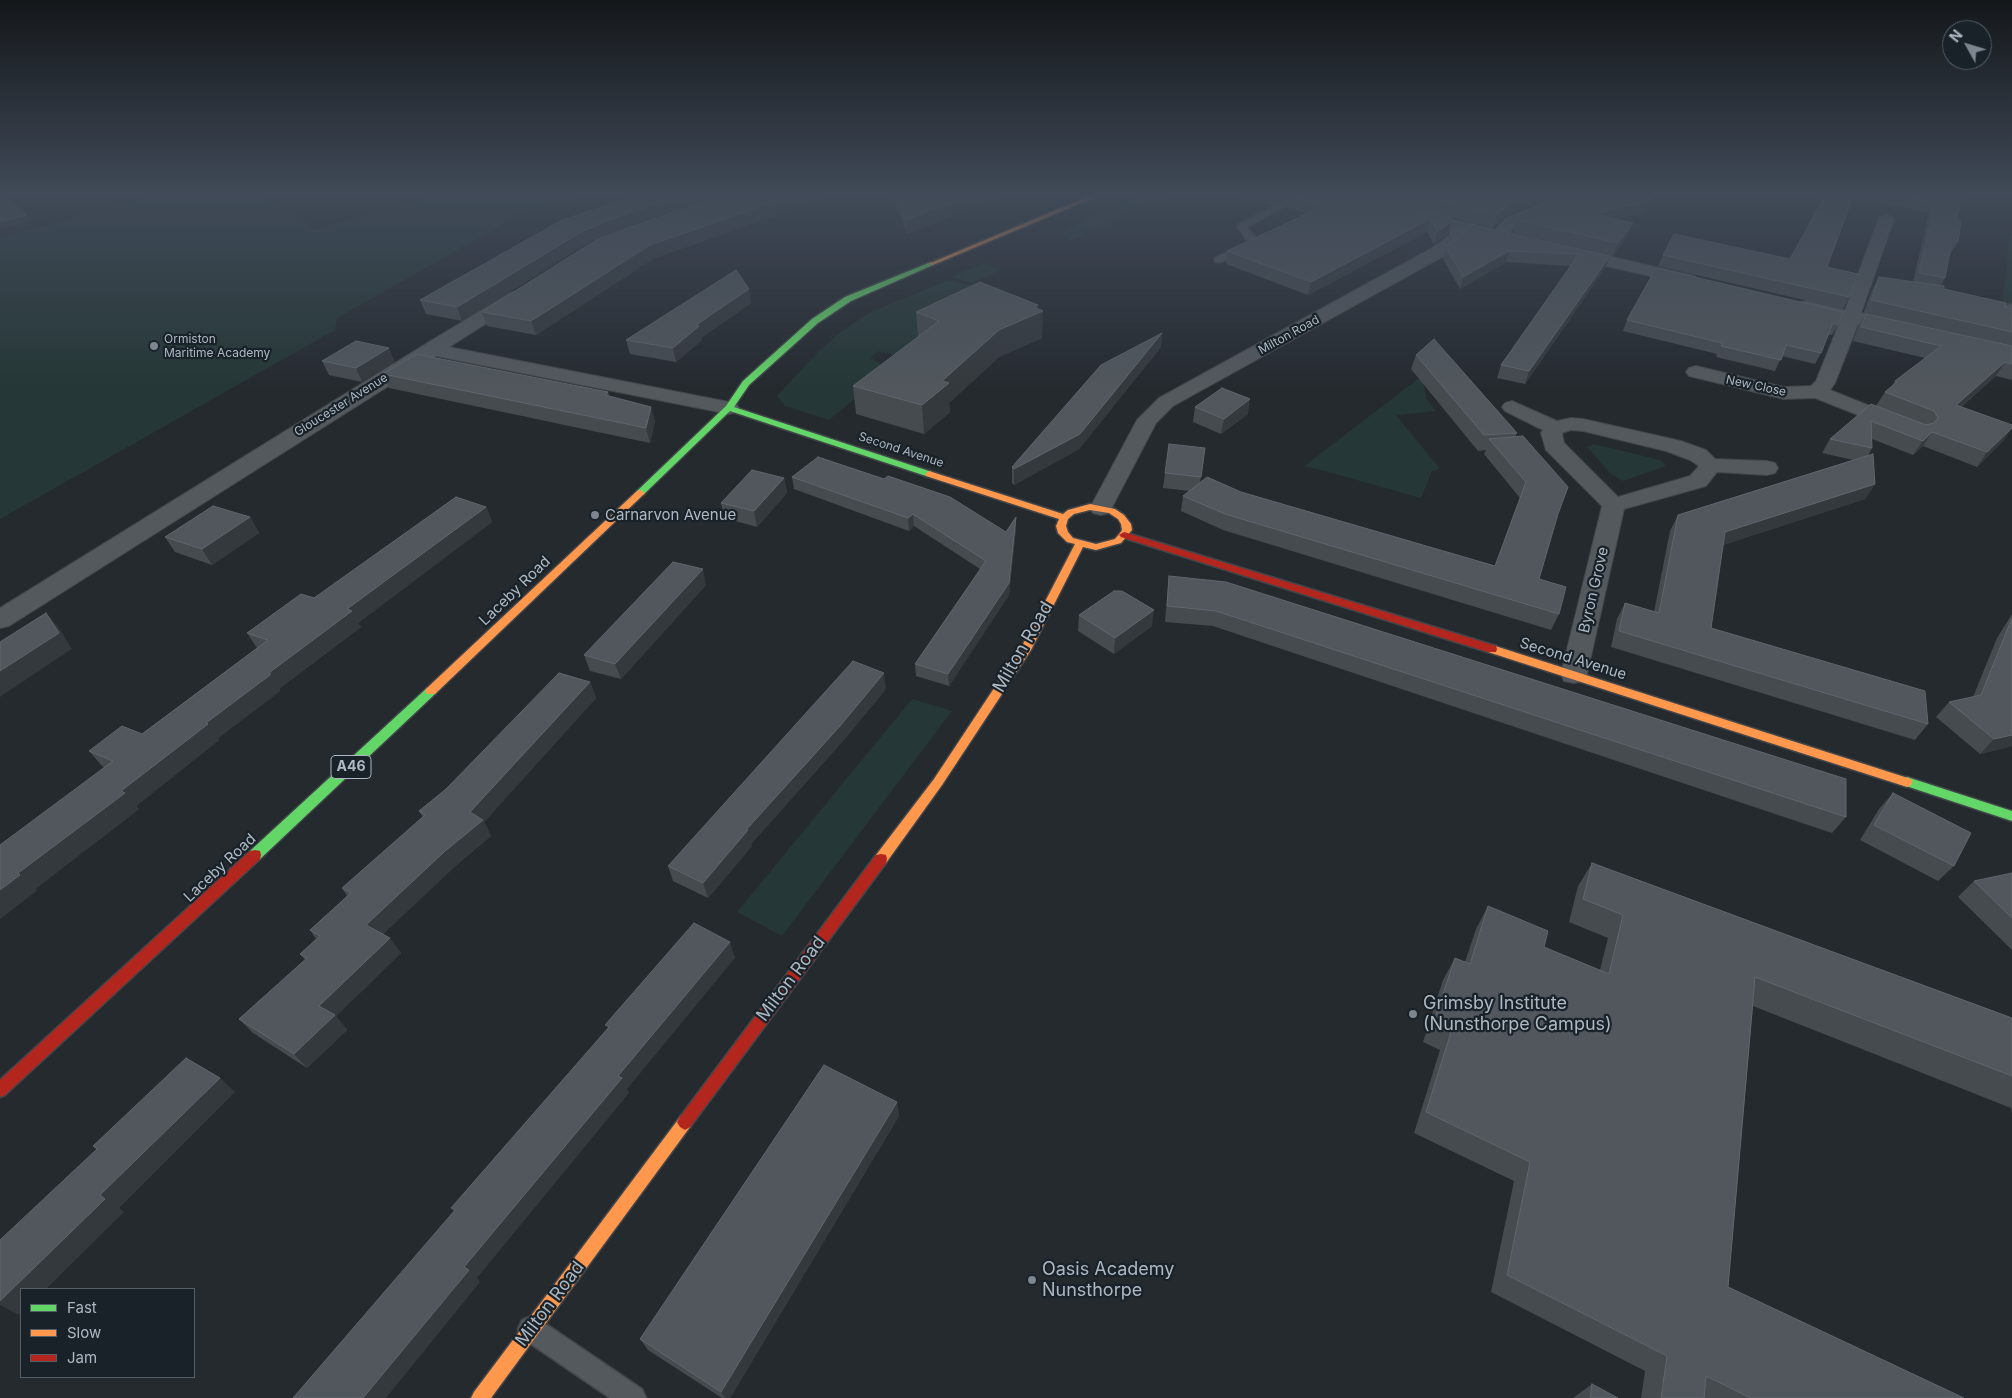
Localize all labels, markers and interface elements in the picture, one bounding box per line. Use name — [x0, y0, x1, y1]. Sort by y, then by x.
north arrow — [1942, 20, 1992, 70]
text: N — [1946, 26, 1966, 45]
street label: Milton Road — [1256, 312, 1322, 358]
place label: Ormiston Maritime Academy — [164, 332, 270, 360]
marker: Ormiston Maritime Academy — [148, 340, 160, 352]
street label: Gloucester Avenue — [292, 370, 390, 440]
street label: New Close — [1725, 373, 1787, 399]
street label: Second Avenue — [857, 429, 945, 471]
place label: Carnarvon Avenue — [605, 506, 736, 524]
marker: Carnarvon Avenue — [589, 509, 601, 521]
street label: Byron Grove — [1575, 545, 1613, 635]
street label: Laceby Road — [476, 553, 554, 629]
street label: Milton Road — [988, 598, 1058, 696]
street label: Second Avenue — [1517, 634, 1629, 684]
road number: A46 — [331, 756, 371, 779]
street label: Laceby Road — [180, 830, 260, 906]
street label: Milton Road — [752, 932, 830, 1026]
place label: Grimsby Institute (Nunsthorpe Campus) — [1423, 993, 1612, 1036]
marker: Grimsby Institute (Nunsthorpe Campus) — [1407, 1008, 1419, 1020]
street label: Milton Road — [511, 1257, 589, 1351]
place label: Oasis Academy Nunsthorpe — [1042, 1259, 1174, 1302]
marker: Oasis Academy Nunsthorpe — [1026, 1274, 1038, 1286]
legend — [20, 1288, 195, 1378]
text: Fast — [67, 1298, 97, 1317]
text: Slow — [67, 1323, 101, 1342]
text: Jam — [67, 1348, 97, 1367]

